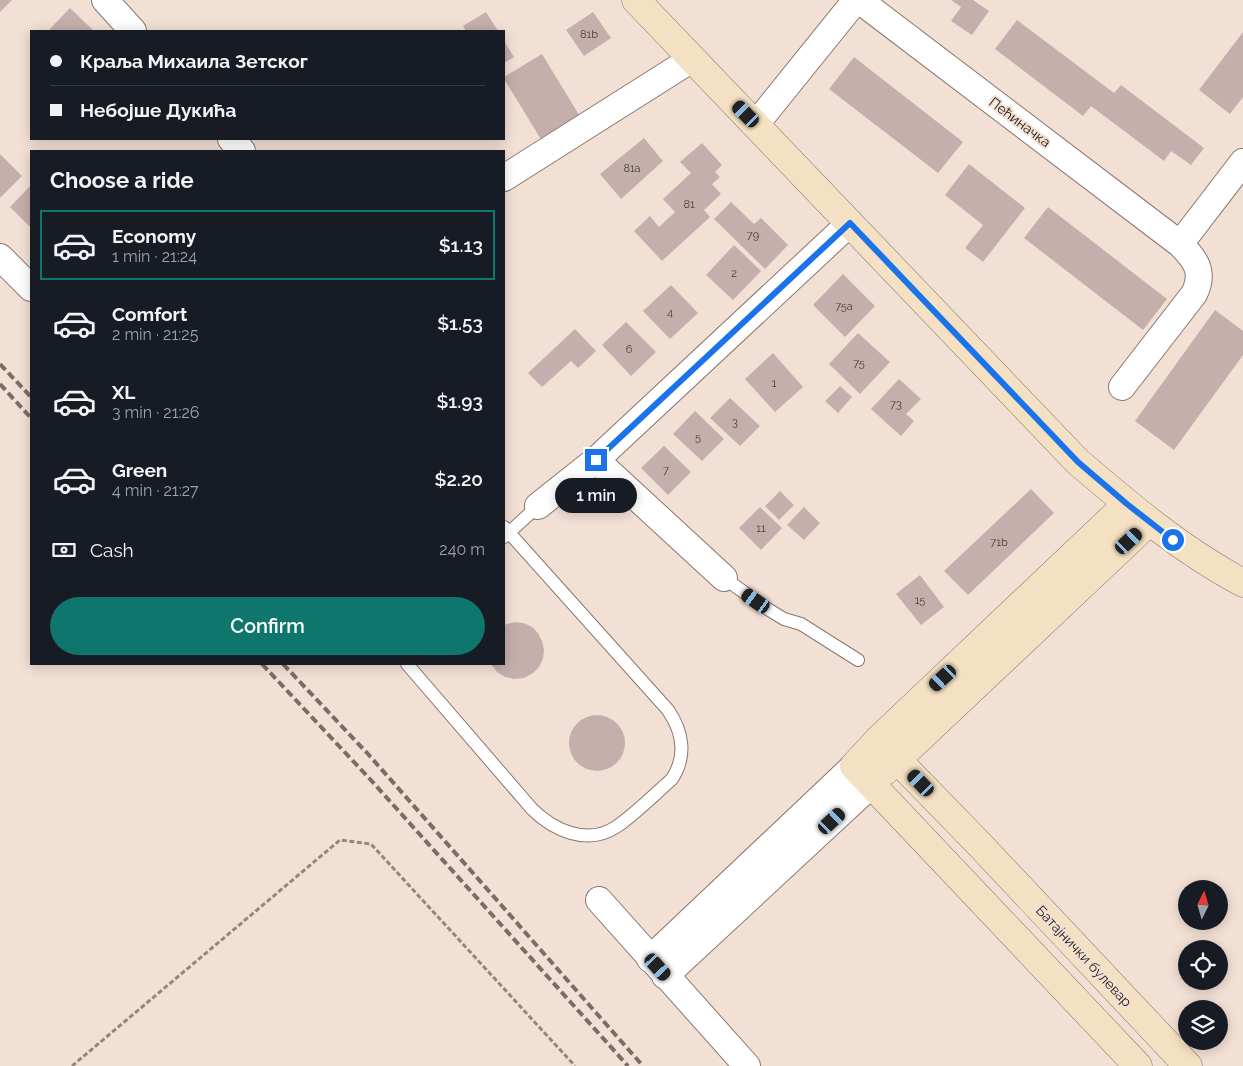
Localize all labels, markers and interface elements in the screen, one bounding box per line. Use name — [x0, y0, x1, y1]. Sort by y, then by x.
house number: 81b — [580, 28, 598, 41]
text: Краља Михаила Зетског — [80, 50, 308, 72]
street label: Пећиначка — [986, 94, 1054, 150]
car — [730, 98, 761, 130]
text: Небојше Дукића — [80, 99, 236, 121]
house number: 81a — [623, 162, 641, 175]
text: Choose a ride — [50, 167, 194, 193]
house number: 81 — [683, 198, 695, 211]
icon: car — [52, 223, 97, 268]
text: Economy — [112, 225, 196, 247]
house number: 79 — [747, 229, 759, 242]
text: $1.13 — [439, 234, 483, 256]
text: 1 min · 21:24 — [112, 247, 197, 266]
house number: 2 — [731, 267, 737, 280]
house number: 75a — [835, 300, 853, 313]
icon: car — [52, 301, 97, 346]
text: Comfort — [112, 303, 187, 325]
house number: 4 — [667, 306, 673, 319]
text: $1.53 — [437, 312, 483, 334]
text: 2 min · 21:25 — [112, 325, 198, 344]
house number: 6 — [626, 343, 633, 356]
house number: 75 — [853, 357, 865, 370]
house number: 1 — [772, 377, 777, 390]
icon: car — [52, 379, 97, 424]
text: XL — [112, 381, 135, 403]
text: $1.93 — [436, 390, 483, 412]
house number: 73 — [890, 398, 902, 411]
text: 3 min · 21:26 — [112, 403, 200, 422]
house number: 3 — [732, 416, 738, 429]
house number: 5 — [695, 431, 701, 444]
route end — [585, 449, 607, 471]
icon: car — [52, 457, 97, 502]
text: Green — [112, 459, 167, 481]
house number: 7 — [663, 464, 669, 477]
text: $2.20 — [434, 468, 483, 490]
callout: 1 min — [555, 478, 637, 512]
text: 4 min · 21:27 — [112, 481, 199, 500]
text: 1 min — [576, 486, 616, 505]
house number: 11 — [756, 522, 766, 535]
car — [1112, 525, 1145, 557]
route start — [1162, 529, 1184, 551]
icon: cash — [50, 536, 78, 564]
house number: 71b — [990, 536, 1008, 549]
text: Cash — [90, 539, 134, 561]
text: 240 m — [439, 540, 485, 559]
car — [739, 586, 772, 616]
house number: 15 — [915, 594, 925, 607]
button: Confirm — [50, 597, 485, 655]
car — [926, 662, 959, 694]
car — [905, 767, 936, 799]
car — [815, 805, 848, 837]
north arrow — [1178, 880, 1228, 930]
map controls — [1178, 880, 1228, 1050]
street label: Батајнички булевар — [1033, 902, 1135, 1010]
button: locate — [1178, 940, 1228, 990]
car — [642, 951, 673, 983]
button: layers — [1178, 1000, 1228, 1050]

